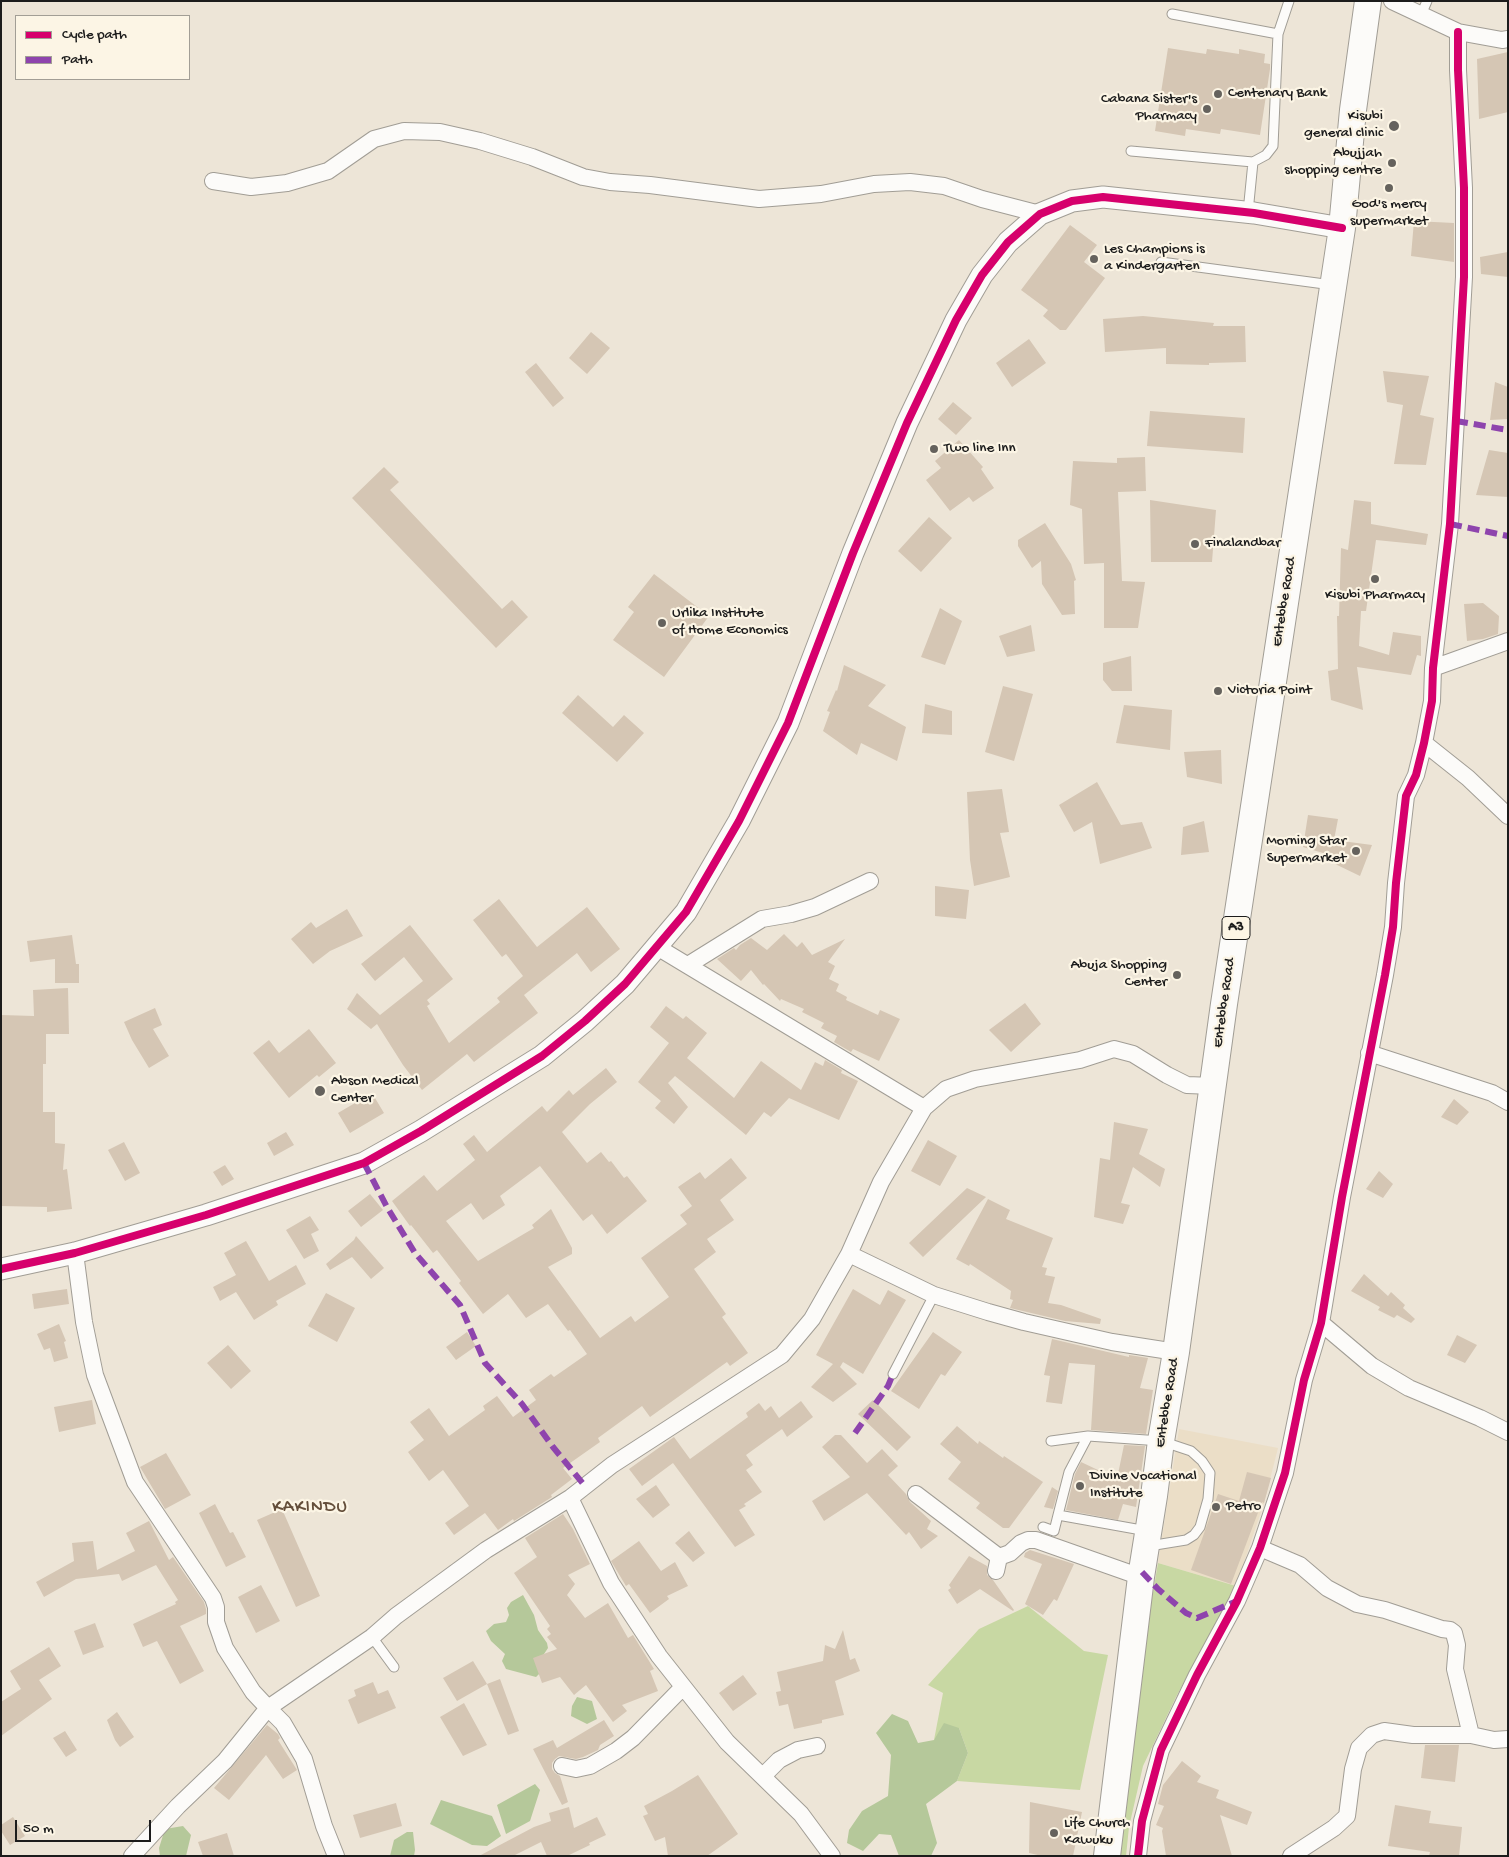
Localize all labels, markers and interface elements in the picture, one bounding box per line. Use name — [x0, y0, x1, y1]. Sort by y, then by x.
legend — [15, 15, 190, 80]
text: Cycle path — [62, 26, 127, 44]
text: Path — [62, 51, 93, 69]
place label: Centenary Bank — [1228, 85, 1326, 103]
marker: Centenary Bank — [1212, 88, 1224, 100]
place label: Cabana Sister's Pharmacy — [1101, 91, 1197, 126]
marker: Cabana Sister's Pharmacy — [1201, 103, 1213, 115]
place label: Kisubi general clinic — [1304, 108, 1383, 143]
marker: Kisubi general clinic — [1387, 119, 1401, 133]
place label: Abujjah shopping centre — [1284, 145, 1382, 180]
marker: Abujjah shopping centre — [1386, 157, 1398, 169]
marker: God's mercy supermarket — [1383, 182, 1395, 194]
place label: God's mercy supermarket — [1350, 196, 1428, 231]
place label: Les Champions is a Kindergarten — [1104, 241, 1205, 276]
marker: Les Champions is a Kindergarten — [1088, 253, 1100, 265]
place label: Two line Inn — [944, 440, 1016, 458]
marker: Two line Inn — [928, 443, 940, 455]
place label: Finalandbar — [1205, 535, 1280, 553]
marker: Finalandbar — [1189, 538, 1201, 550]
street label: Entebbe Road — [1269, 556, 1301, 648]
marker: Kisubi Pharmacy — [1369, 573, 1381, 585]
place label: Kisubi Pharmacy — [1325, 587, 1425, 605]
place label: Urlika Institute of Home Economics — [672, 605, 788, 640]
marker: Urlika Institute of Home Economics — [656, 617, 668, 629]
place label: Victoria Point — [1228, 682, 1312, 700]
marker: Victoria Point — [1212, 685, 1224, 697]
place label: Morning Star Supermarket — [1266, 833, 1346, 868]
marker: Morning Star Supermarket — [1350, 845, 1362, 857]
road number: A3 — [1222, 916, 1250, 940]
place label: Abuja Shopping Center — [1070, 957, 1167, 992]
street label: Entebbe Road — [1210, 957, 1240, 1049]
marker: Abuja Shopping Center — [1171, 969, 1183, 981]
place label: Abson Medical Center — [331, 1073, 419, 1108]
marker: Abson Medical Center — [313, 1084, 327, 1098]
street label: Entebbe Road — [1152, 1357, 1184, 1449]
place label: Divine Vocational Institute — [1090, 1468, 1197, 1503]
marker: Divine Vocational Institute — [1074, 1480, 1086, 1492]
district label: KAKINDU — [271, 1497, 349, 1519]
place label: Petro — [1226, 1498, 1261, 1516]
marker: Petro — [1210, 1501, 1222, 1513]
scale bar — [18, 1810, 154, 1842]
place label: Life Church Kawuku — [1064, 1815, 1130, 1850]
text: 50 m — [23, 1820, 54, 1838]
marker: Life Church Kawuku — [1048, 1827, 1060, 1839]

